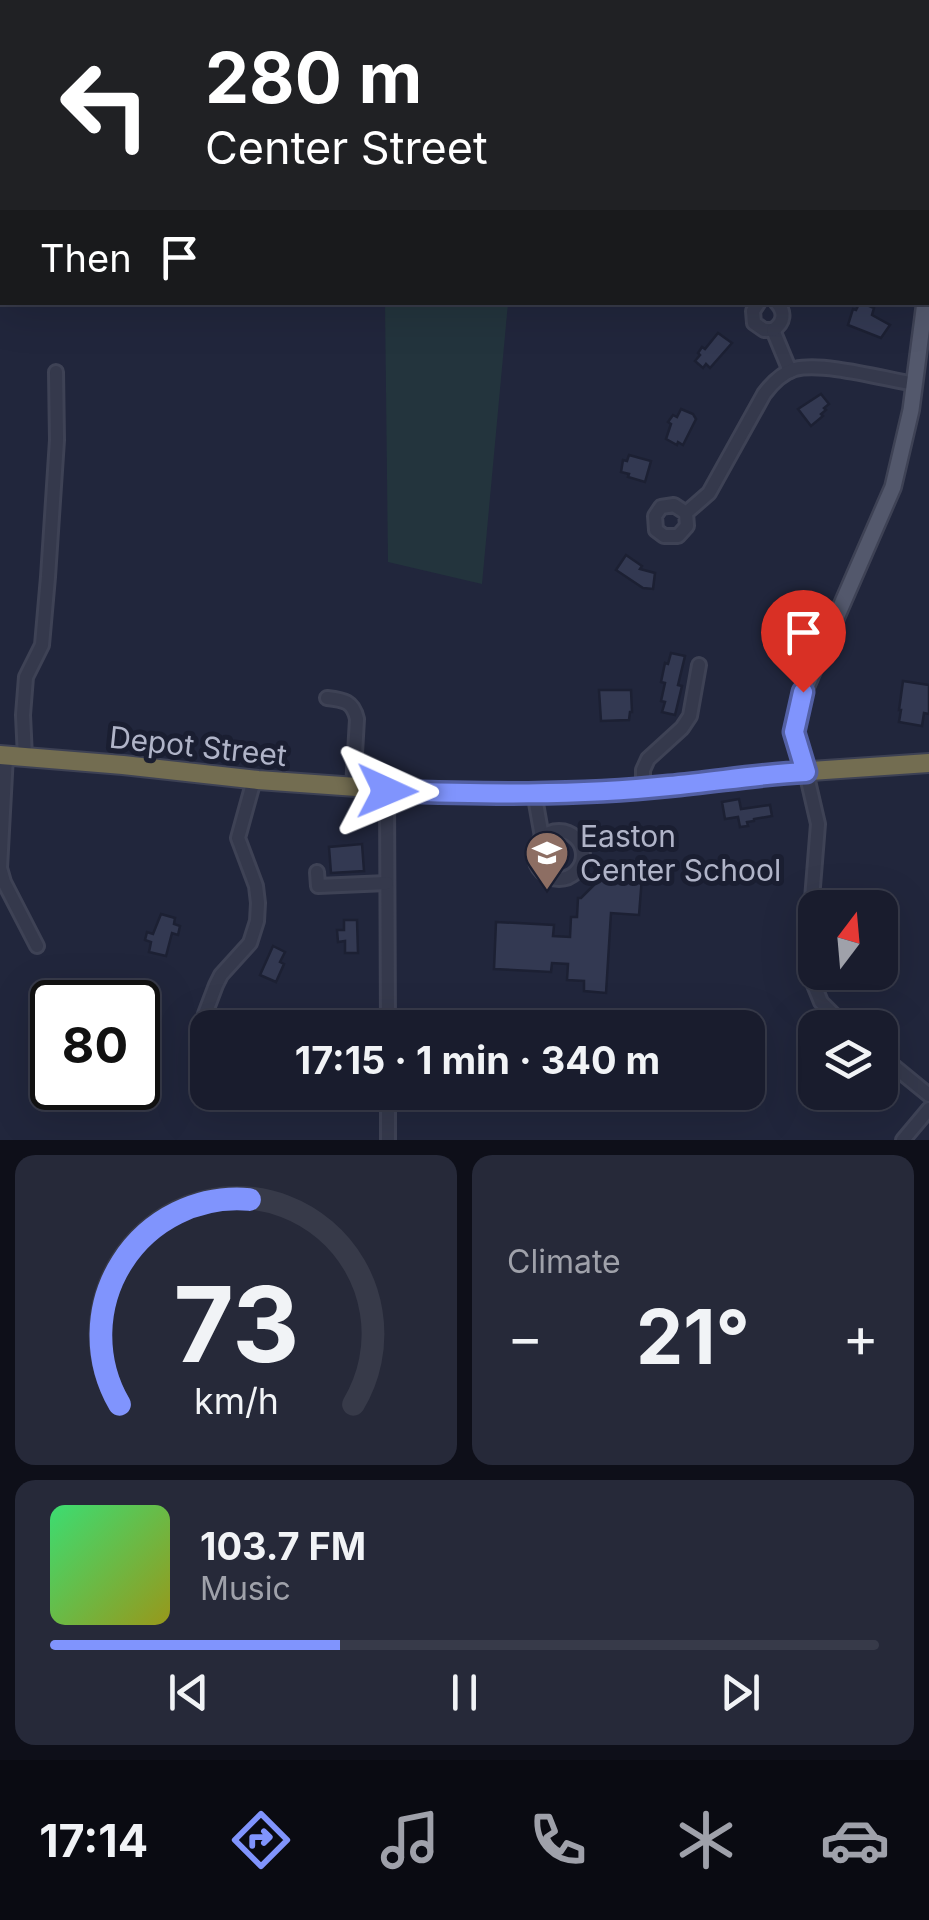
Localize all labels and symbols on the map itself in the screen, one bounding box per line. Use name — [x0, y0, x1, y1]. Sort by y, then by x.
pin — [761, 590, 846, 693]
street label: Depot Street — [107, 719, 289, 773]
position arrow — [335, 739, 439, 843]
place label: Easton Center School — [580, 818, 781, 888]
school or university icon: Easton Center School — [524, 830, 570, 891]
north arrow — [798, 890, 898, 990]
speed limit sign: 80 — [30, 980, 160, 1110]

